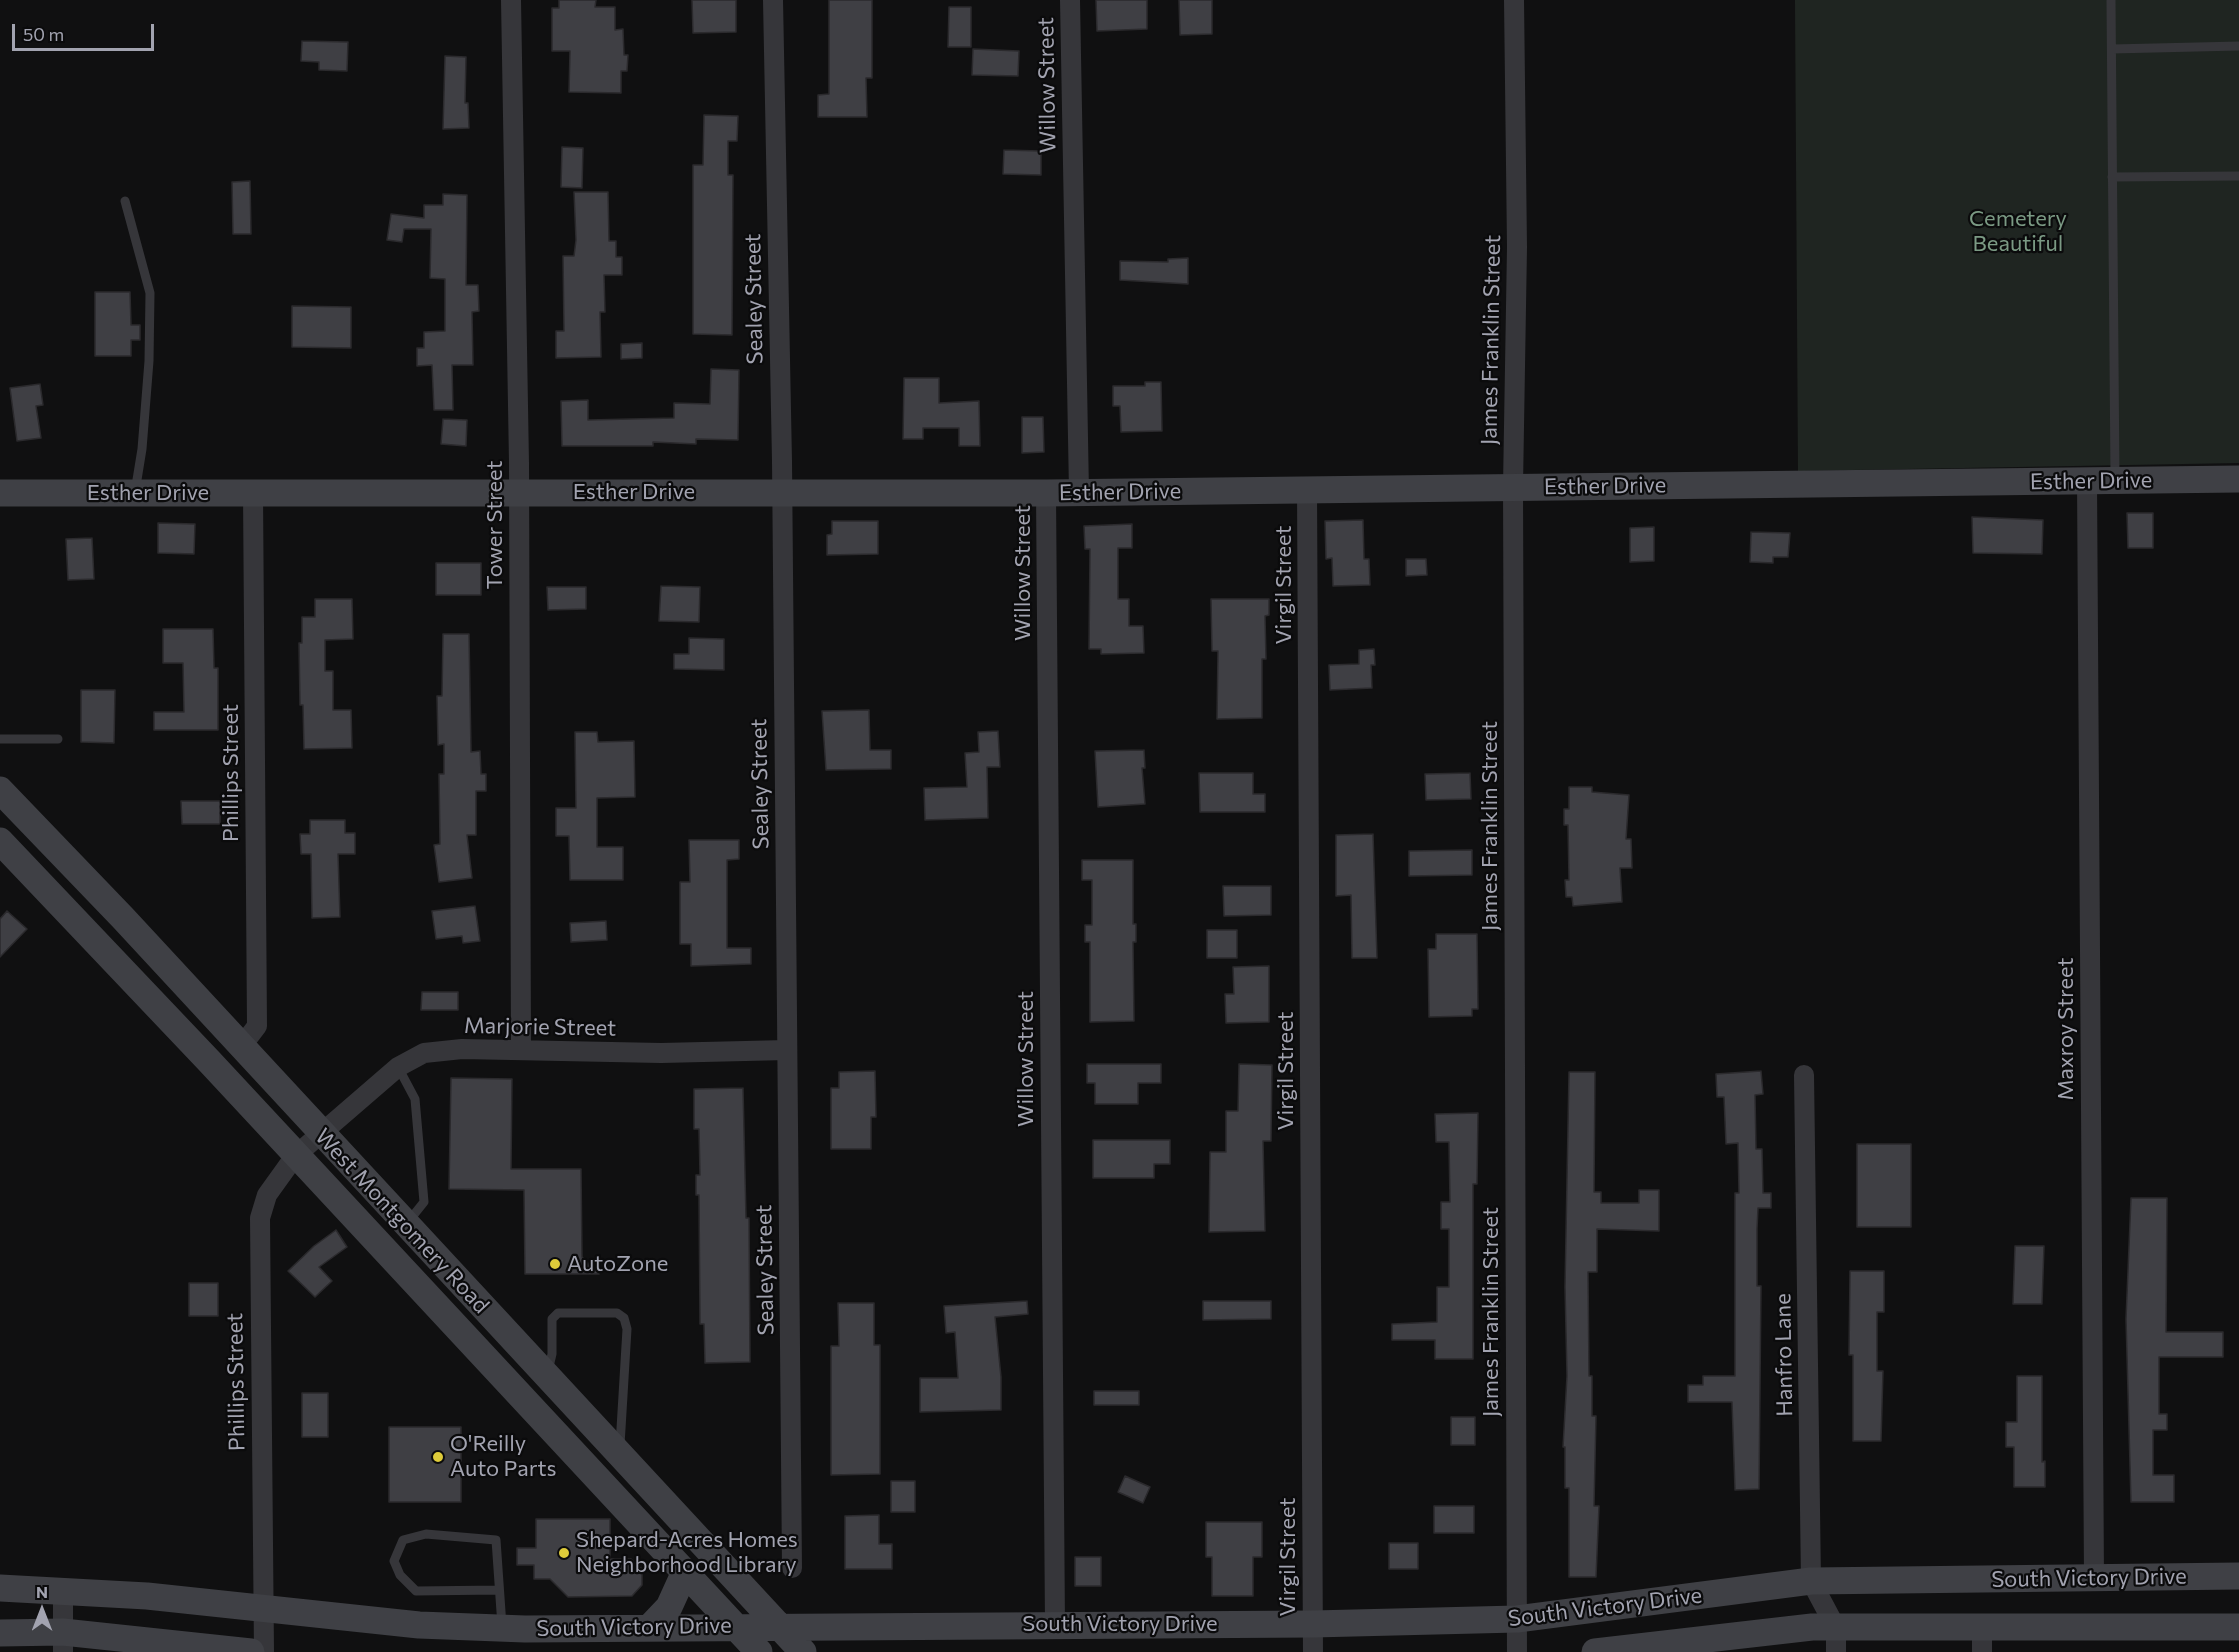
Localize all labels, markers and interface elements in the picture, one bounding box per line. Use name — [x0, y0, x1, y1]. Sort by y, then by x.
scale bar — [15, 12, 158, 50]
street label: Willow Street — [1033, 17, 1061, 153]
text: 50 m — [23, 23, 64, 45]
park label: Cemetery Beautiful — [1969, 206, 2067, 258]
street label: Sealey Street — [740, 233, 768, 365]
street label: James Franklin Street — [1476, 235, 1506, 445]
street label: Tower Street — [482, 460, 508, 590]
street label: Esther Drive — [2030, 467, 2152, 495]
street label: Esther Drive — [1544, 472, 1666, 500]
street label: Esther Drive — [1059, 478, 1181, 506]
street label: Esther Drive — [573, 479, 695, 505]
street label: Esther Drive — [87, 480, 209, 506]
street label: Willow Street — [1010, 505, 1036, 641]
street label: Virgil Street — [1271, 525, 1297, 645]
street label: Phillips Street — [218, 704, 244, 842]
street label: Sealey Street — [746, 718, 774, 850]
street label: James Franklin Street — [1477, 721, 1503, 931]
street label: Maxroy Street — [2053, 958, 2079, 1100]
street label: Willow Street — [1013, 991, 1039, 1127]
street label: Virgil Street — [1273, 1011, 1299, 1131]
street label: Marjorie Street — [464, 1012, 616, 1042]
street label: West Montgomery Road — [310, 1123, 494, 1319]
street label: Sealey Street — [751, 1204, 779, 1336]
street label: James Franklin Street — [1478, 1207, 1504, 1417]
place label: AutoZone — [567, 1251, 668, 1277]
marker: AutoZone — [548, 1257, 562, 1271]
street label: Hanfro Lane — [1770, 1293, 1798, 1417]
street label: Phillips Street — [222, 1313, 250, 1451]
place label: O'Reilly Auto Parts — [450, 1431, 557, 1482]
marker: O'Reilly Auto Parts — [431, 1450, 445, 1464]
street label: Virgil Street — [1275, 1497, 1301, 1617]
place label: Shepard-Acres Homes Neighborhood Library — [576, 1527, 798, 1579]
marker: Shepard-Acres Homes Neighborhood Library — [557, 1546, 571, 1560]
street label: South Victory Drive — [1991, 1563, 2187, 1593]
north arrow — [12, 1580, 72, 1640]
text: N — [36, 1582, 48, 1601]
street label: South Victory Drive — [1506, 1582, 1704, 1632]
street label: South Victory Drive — [1022, 1611, 1218, 1637]
street label: South Victory Drive — [536, 1612, 732, 1642]

